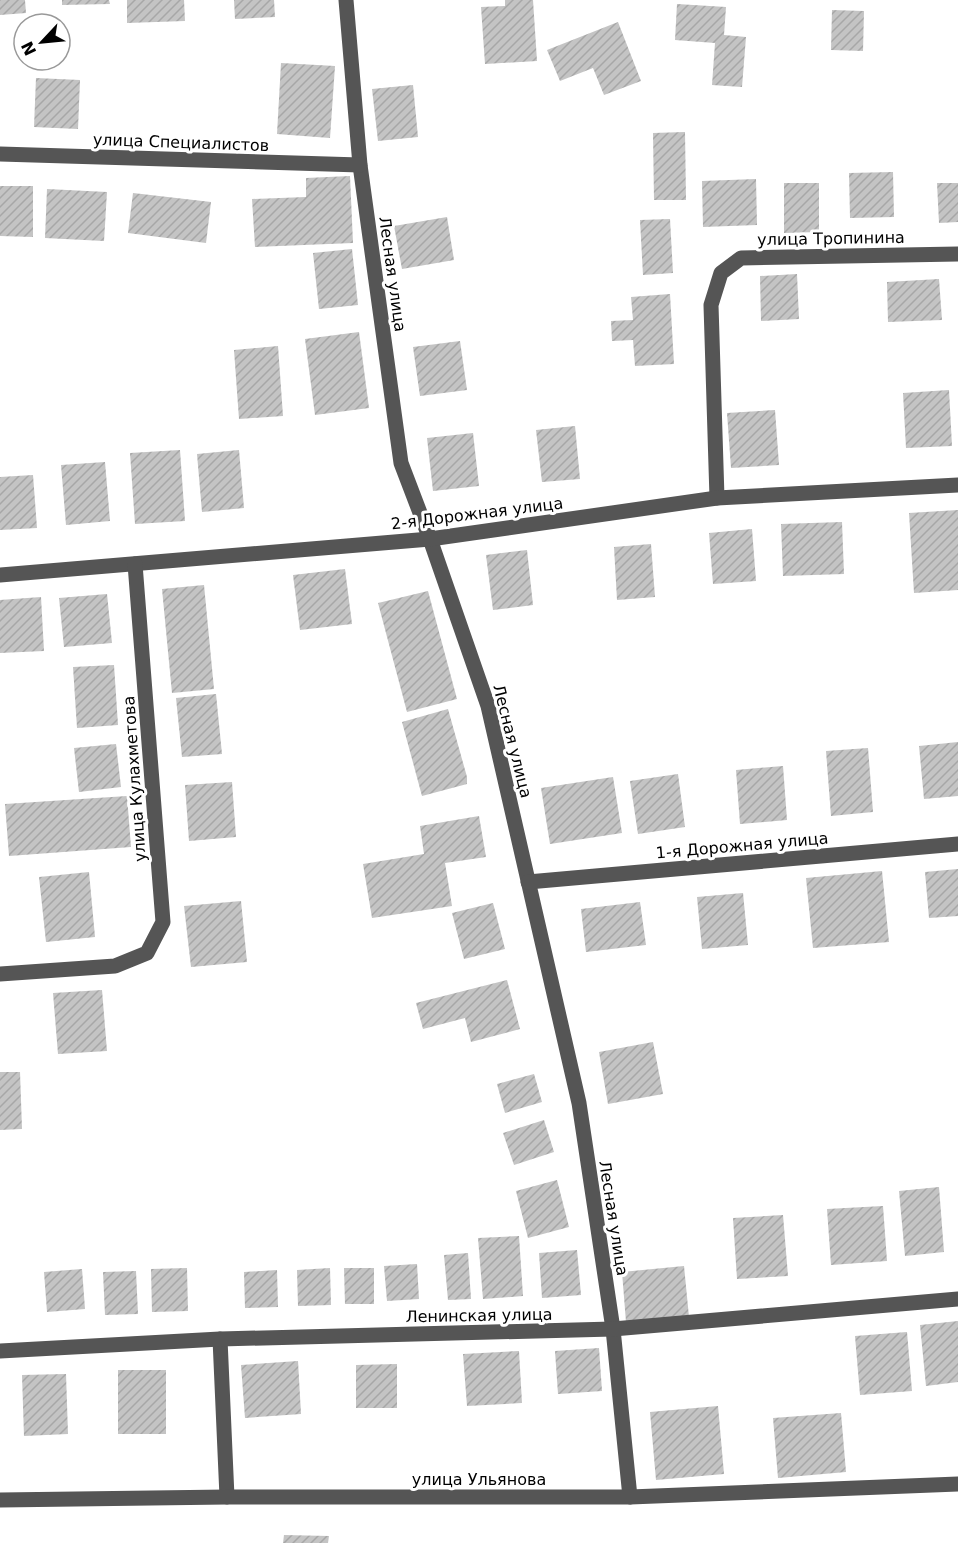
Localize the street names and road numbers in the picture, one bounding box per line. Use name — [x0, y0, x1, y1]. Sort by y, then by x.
street label: улица Специалистов — [93, 130, 269, 155]
street label: Лесная улица — [375, 215, 410, 333]
street label: улица Тропинина — [757, 228, 905, 249]
street label: 2-я Дорожная улица — [390, 494, 564, 533]
street label: Лесная улица — [489, 682, 536, 800]
street label: улица Кулахметова — [119, 695, 150, 863]
street label: 1-я Дорожная улица — [655, 828, 829, 863]
street label: Лесная улица — [595, 1159, 632, 1277]
street label: Ленинская улица — [405, 1305, 553, 1326]
street label: улица Ульянова — [412, 1470, 546, 1489]

